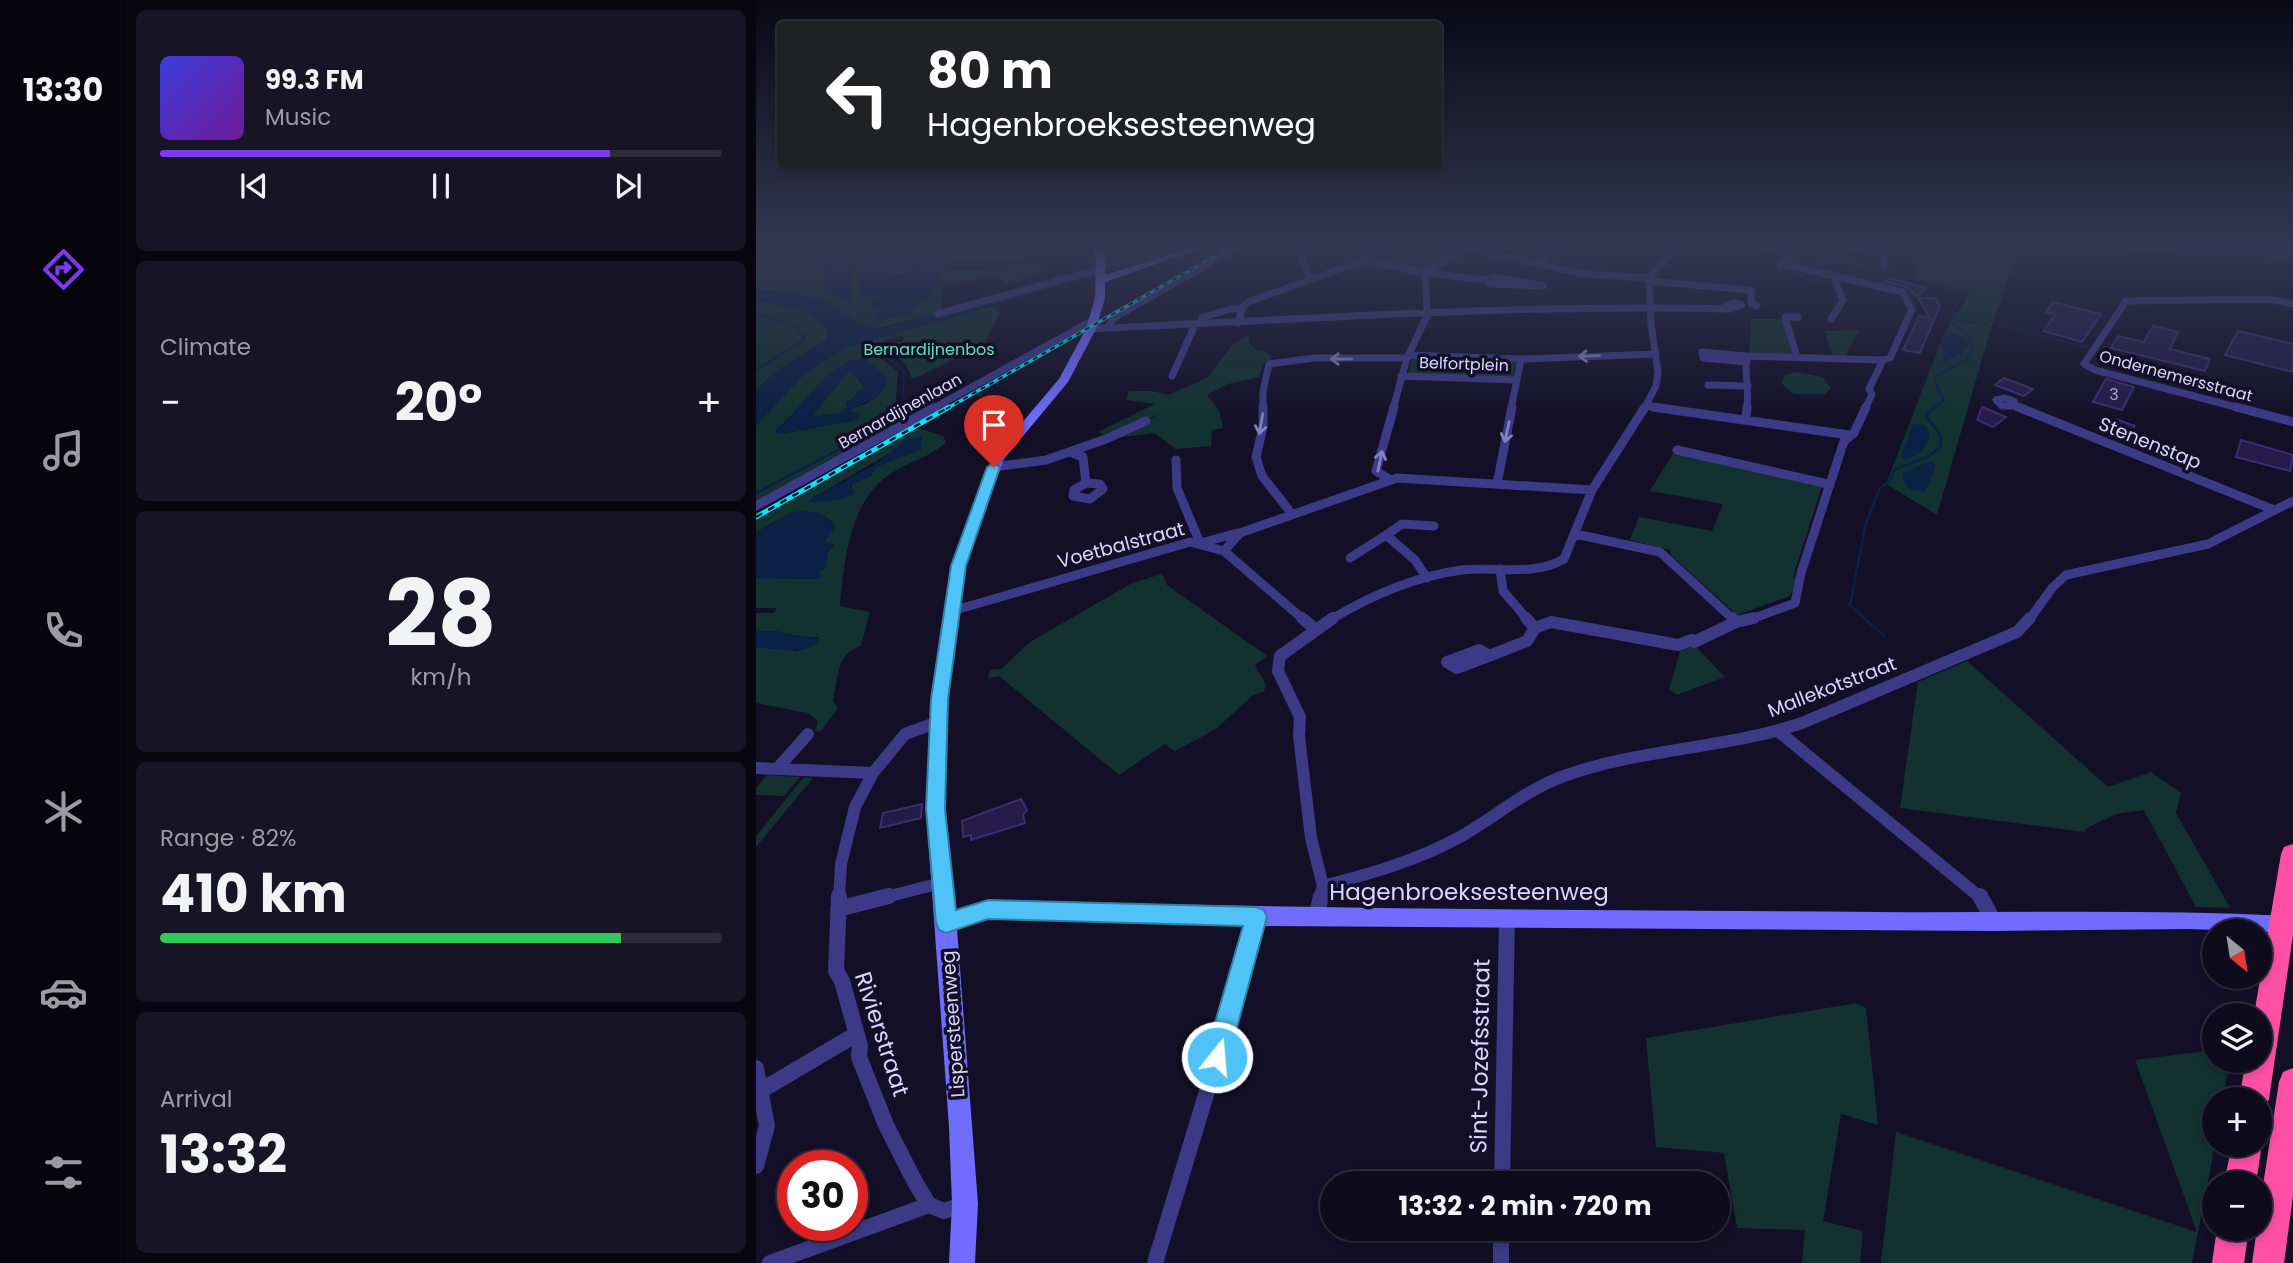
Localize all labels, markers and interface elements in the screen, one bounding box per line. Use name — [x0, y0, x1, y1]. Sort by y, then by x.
text: 80 m — [927, 37, 1053, 105]
icon: left — [812, 49, 903, 140]
text: 99.3 FM — [265, 62, 364, 98]
text: 13:30 — [23, 67, 103, 112]
text: Music — [265, 101, 331, 133]
text: Hagenbroeksesteenweg — [927, 102, 1316, 147]
icon: previous — [235, 167, 273, 205]
icon: pause — [422, 167, 460, 205]
icon: next — [609, 167, 647, 205]
icon: directions — [39, 245, 88, 294]
text: Climate — [160, 331, 251, 363]
park label: Bernardijnenbos — [863, 338, 995, 361]
street label: Ondernemersstraat — [2097, 344, 2255, 408]
one-way arrow — [1577, 350, 1600, 363]
street label: Belfortplein — [1419, 351, 1509, 377]
one-way arrow — [1330, 352, 1353, 365]
text: 20° — [395, 366, 482, 439]
street label: Bernardijnenlaan — [834, 368, 966, 454]
text: − — [160, 376, 181, 429]
text: + — [696, 376, 722, 429]
house number: 3 — [2109, 383, 2119, 406]
pin — [964, 395, 1024, 467]
icon: arrive — [975, 406, 1013, 444]
street label: Stenenstap — [2095, 410, 2205, 476]
one-way arrow — [1254, 412, 1267, 434]
one-way arrow — [1500, 420, 1514, 443]
icon: music — [39, 426, 88, 475]
one-way arrow — [1374, 450, 1387, 472]
street label: Voetbalstraat — [1054, 515, 1188, 575]
text: 28 — [386, 550, 496, 678]
icon: phone — [39, 606, 88, 655]
street label: Mallekotstraat — [1764, 650, 1900, 724]
text: km/h — [410, 661, 472, 693]
icon: climate — [39, 787, 88, 836]
text: Range · 82% — [160, 822, 296, 854]
text: 410 km — [160, 857, 347, 930]
street label: Hagenbroeksesteenweg — [1329, 876, 1609, 908]
north arrow — [2202, 919, 2272, 989]
map controls — [2202, 919, 2272, 1241]
street label: Lispersteenweg — [934, 950, 972, 1098]
street label: Sint-Jozefsstraat — [1462, 958, 1498, 1154]
street label: Rivierstraat — [847, 967, 917, 1101]
icon: car — [39, 968, 88, 1017]
button: layers — [2202, 1003, 2272, 1073]
position arrow — [1180, 1020, 1254, 1094]
text: Arrival — [160, 1083, 232, 1115]
button: + — [2202, 1087, 2272, 1157]
text: 13:32 — [160, 1118, 287, 1191]
icon: filters — [39, 1148, 88, 1197]
speed limit sign: 30 — [777, 1150, 868, 1241]
button: − — [2202, 1171, 2272, 1241]
text: 13:32 · 2 min · 720 m — [1399, 1188, 1651, 1224]

